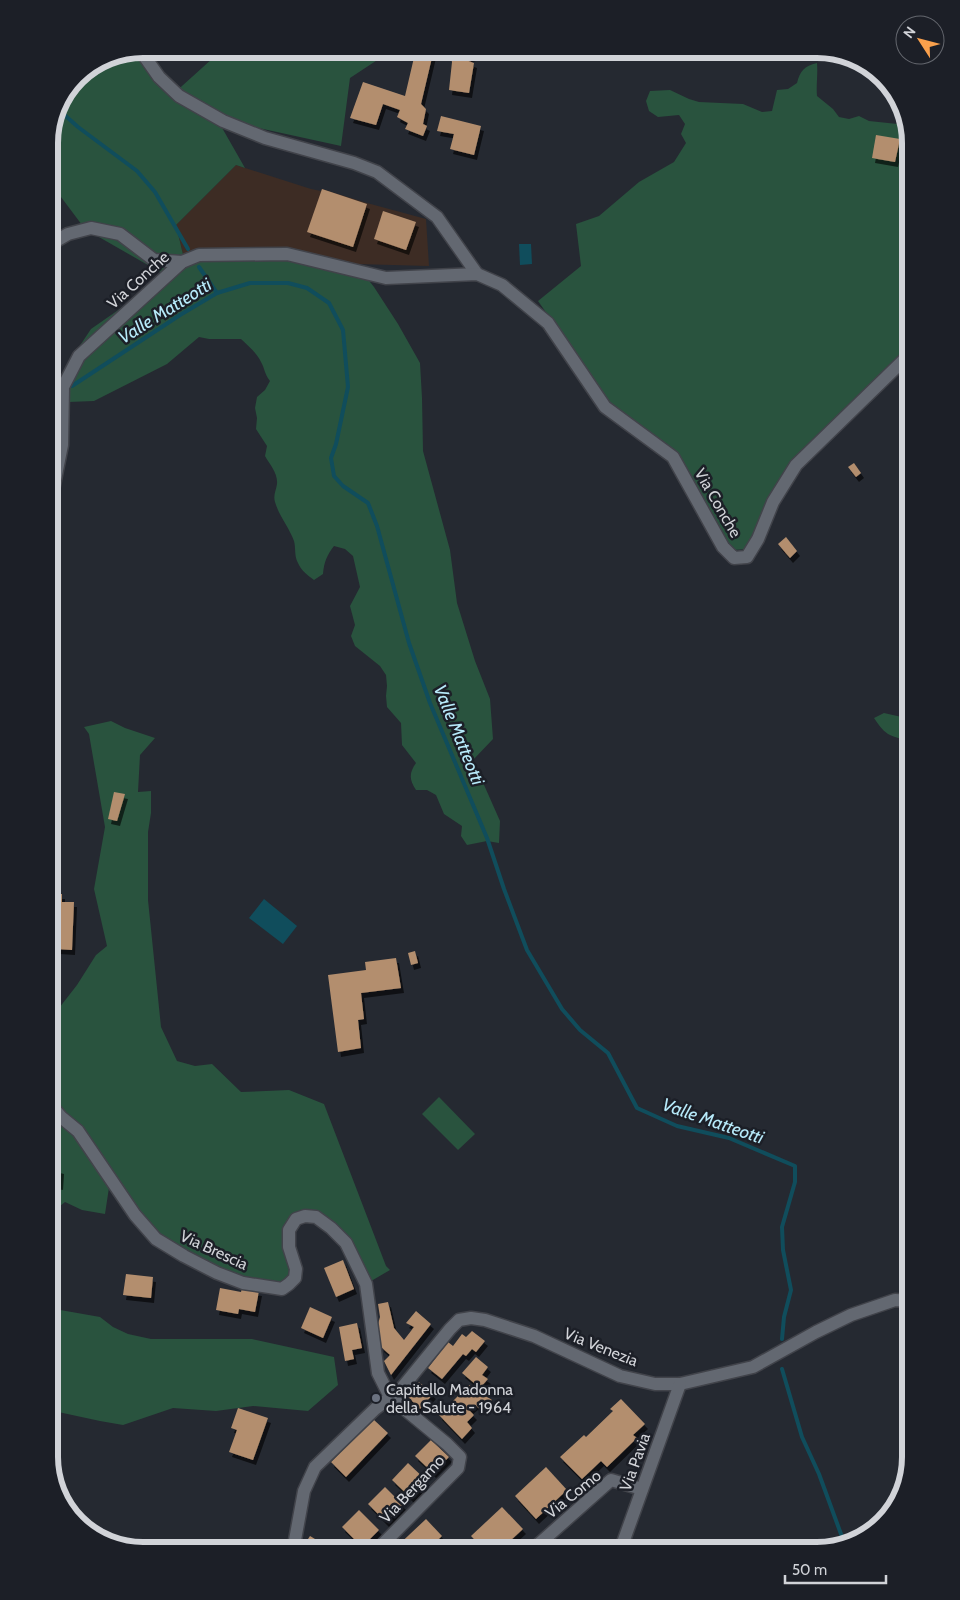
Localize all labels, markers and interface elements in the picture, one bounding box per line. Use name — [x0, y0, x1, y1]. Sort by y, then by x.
north arrow — [895, 15, 945, 65]
text: N — [899, 23, 920, 42]
street label: Via Conche — [103, 247, 173, 313]
water label: Valle Matteotti — [114, 273, 217, 348]
street label: Via Conche — [691, 465, 745, 541]
water label: Valle Matteotti — [429, 682, 489, 789]
water label: Valle Matteotti — [659, 1093, 768, 1149]
street label: Via Brescia — [177, 1226, 251, 1274]
street label: Via Venezia — [561, 1324, 641, 1371]
place label: Capitello Madonna della Salute - 1964 — [386, 1380, 513, 1417]
marker: Capitello Madonna della Salute - 1964 — [370, 1392, 382, 1404]
street label: Via Pavia — [616, 1430, 654, 1494]
street label: Via Bergamo — [376, 1451, 449, 1527]
street label: Via Como — [541, 1466, 605, 1522]
scale bar — [785, 1552, 886, 1584]
text: 50 m — [792, 1561, 827, 1579]

